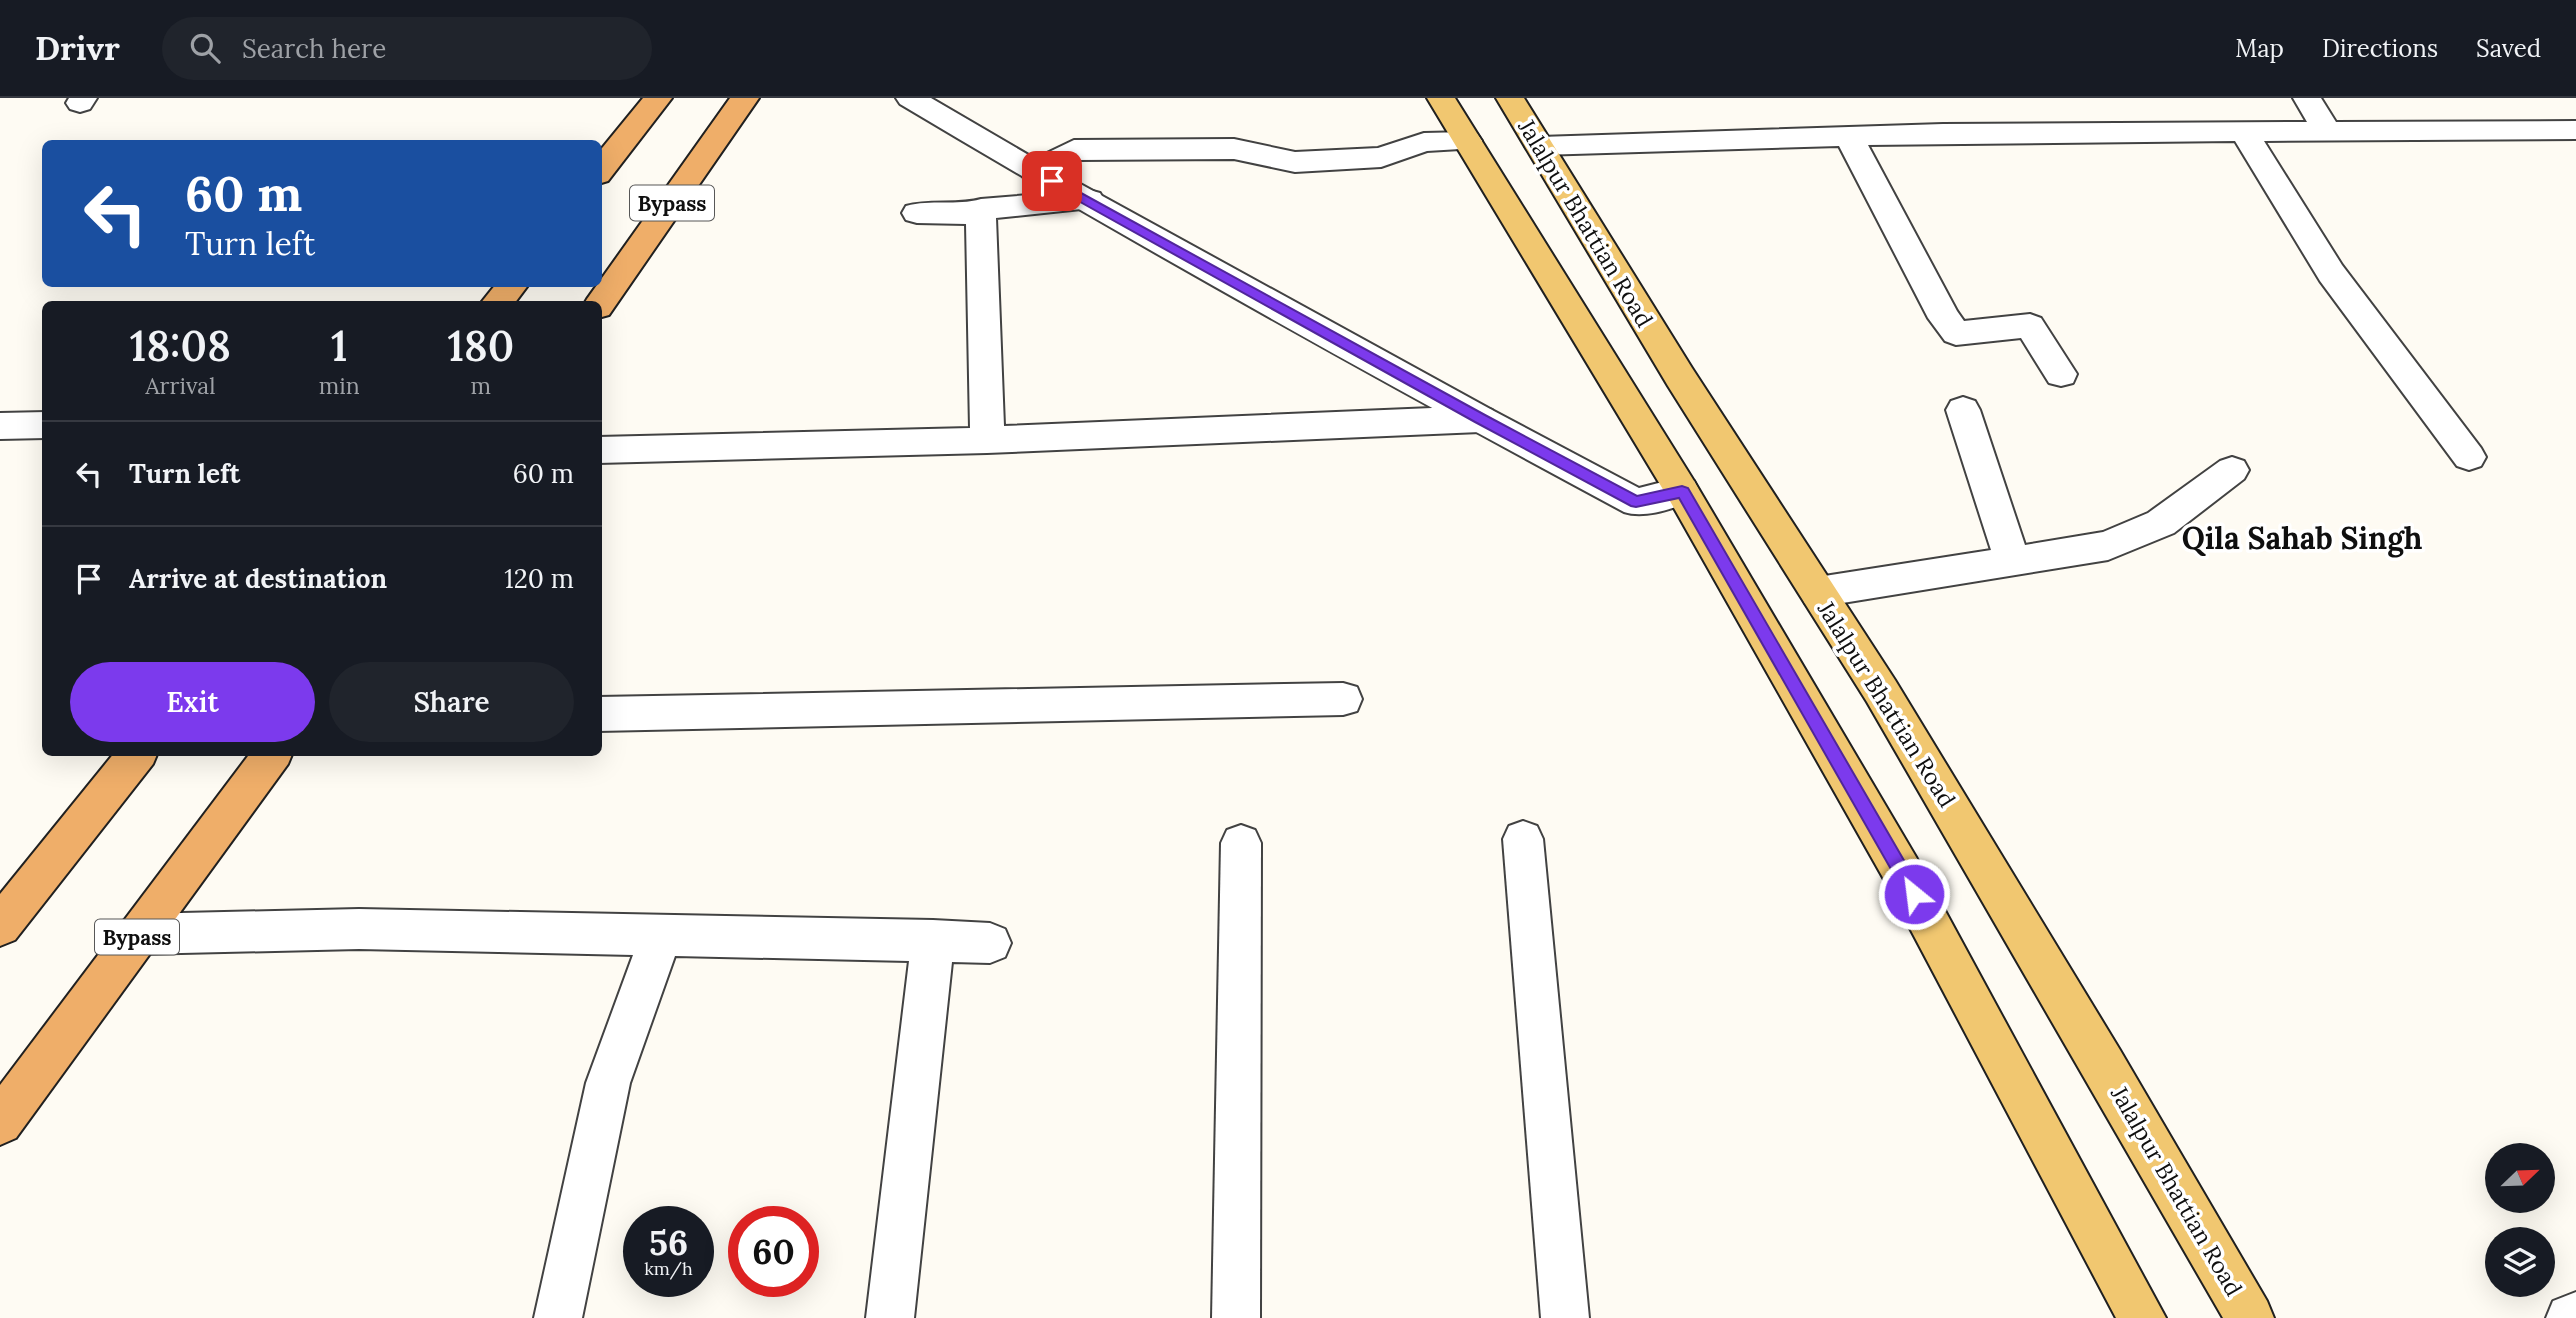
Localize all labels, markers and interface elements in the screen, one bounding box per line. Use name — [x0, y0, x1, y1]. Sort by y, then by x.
search box — [162, 17, 652, 80]
text: Drivr — [35, 27, 120, 69]
icon: search — [186, 29, 224, 67]
text: Search here — [242, 32, 386, 65]
text: Map — [2235, 33, 2284, 64]
text: Directions — [2322, 33, 2438, 64]
text: Saved — [2476, 33, 2541, 64]
street label: Jalalpur Bhattian Road — [1512, 113, 1660, 332]
pin — [1022, 151, 1082, 211]
text: 60 m — [185, 162, 302, 224]
icon: arrive — [1033, 162, 1071, 200]
icon: left — [70, 168, 161, 259]
road number: Bypass — [630, 186, 714, 220]
text: Turn left — [185, 223, 315, 264]
text: 18:08 — [130, 319, 231, 373]
text: 1 — [331, 319, 347, 373]
text: 180 — [447, 319, 514, 373]
text: Arrival — [145, 371, 215, 400]
text: min — [319, 371, 360, 400]
text: m — [471, 371, 491, 400]
icon: left — [70, 455, 108, 493]
text: Turn left — [129, 457, 240, 490]
text: 60 m — [513, 457, 574, 490]
district label: Qila Sahab Singh — [2182, 519, 2423, 558]
icon: arrive — [70, 560, 108, 598]
text: Arrive at destination — [129, 562, 387, 595]
text: 120 m — [504, 562, 574, 595]
street label: Jalalpur Bhattian Road — [1811, 595, 1962, 812]
button: Exit — [70, 662, 315, 742]
button: Share — [329, 662, 574, 742]
position arrow — [1877, 857, 1951, 931]
road number: Bypass — [95, 920, 179, 954]
street label: Jalalpur Bhattian Road — [2105, 1080, 2249, 1301]
north arrow — [2485, 1143, 2555, 1213]
map controls — [2485, 1143, 2555, 1297]
speed limit sign: 60 — [728, 1206, 819, 1297]
text: 56 — [649, 1220, 688, 1265]
button: layers — [2485, 1227, 2555, 1297]
text: km/h — [644, 1257, 693, 1280]

